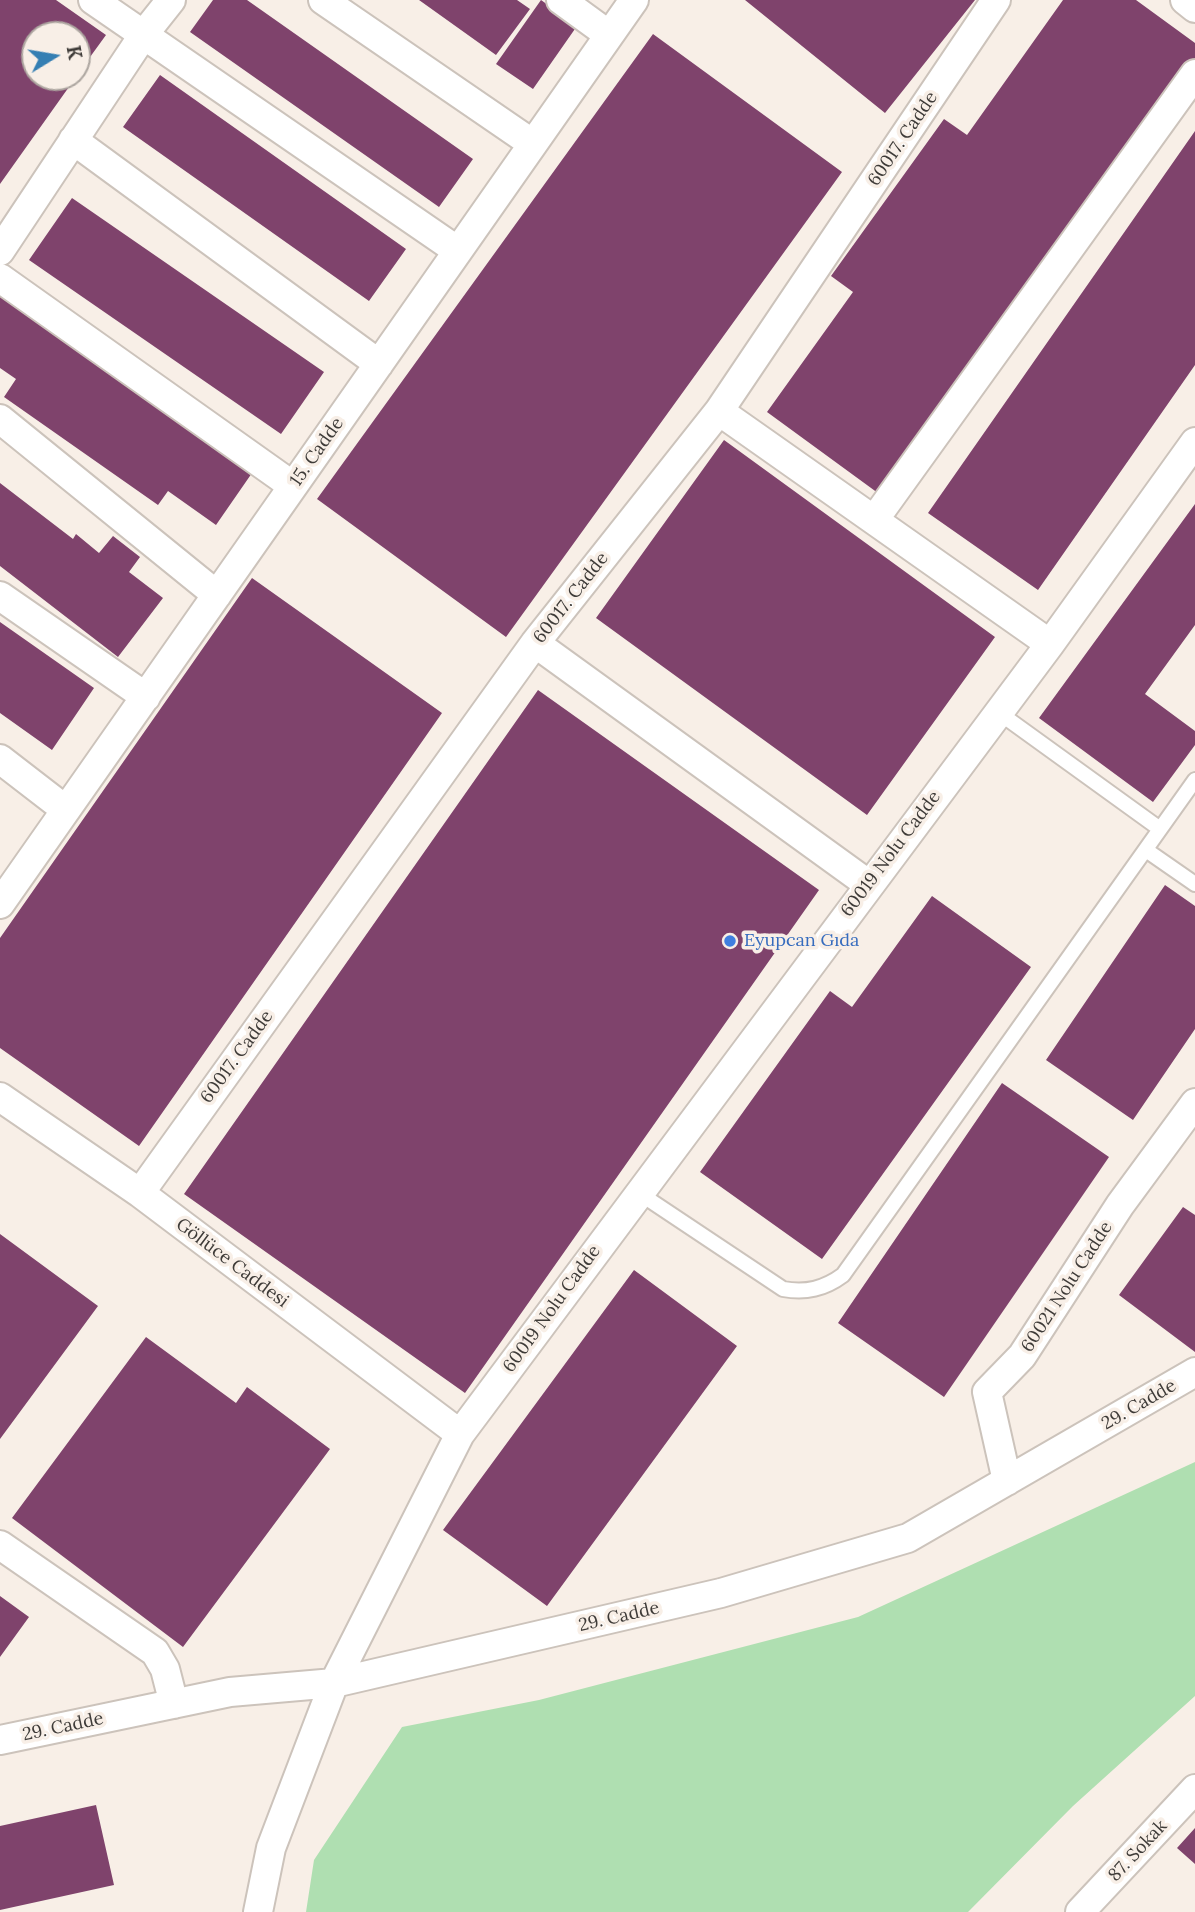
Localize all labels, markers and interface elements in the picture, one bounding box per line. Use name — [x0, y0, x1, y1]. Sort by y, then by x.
north arrow — [21, 21, 91, 91]
text: K — [62, 43, 88, 61]
street label: 60017. Cadde — [864, 88, 942, 190]
street label: 15. Cadde — [286, 414, 348, 490]
street label: 60017. Cadde — [529, 548, 613, 648]
street label: 60019 Nolu Cadde — [837, 787, 945, 921]
place label: Eyupcan Gıda — [744, 930, 859, 952]
marker: Eyupcan Gıda — [722, 933, 738, 949]
street label: 60017. Cadde — [196, 1007, 278, 1107]
street label: Göllüce Caddesi — [171, 1214, 293, 1312]
street label: 60021 Nolu Cadde — [1017, 1218, 1117, 1356]
street label: 60019 Nolu Cadde — [499, 1241, 605, 1377]
street label: 29. Cadde — [1098, 1375, 1180, 1435]
street label: 29. Cadde — [577, 1597, 661, 1637]
street label: 29. Cadde — [21, 1708, 105, 1746]
street label: 87. Sokak — [1104, 1816, 1172, 1886]

